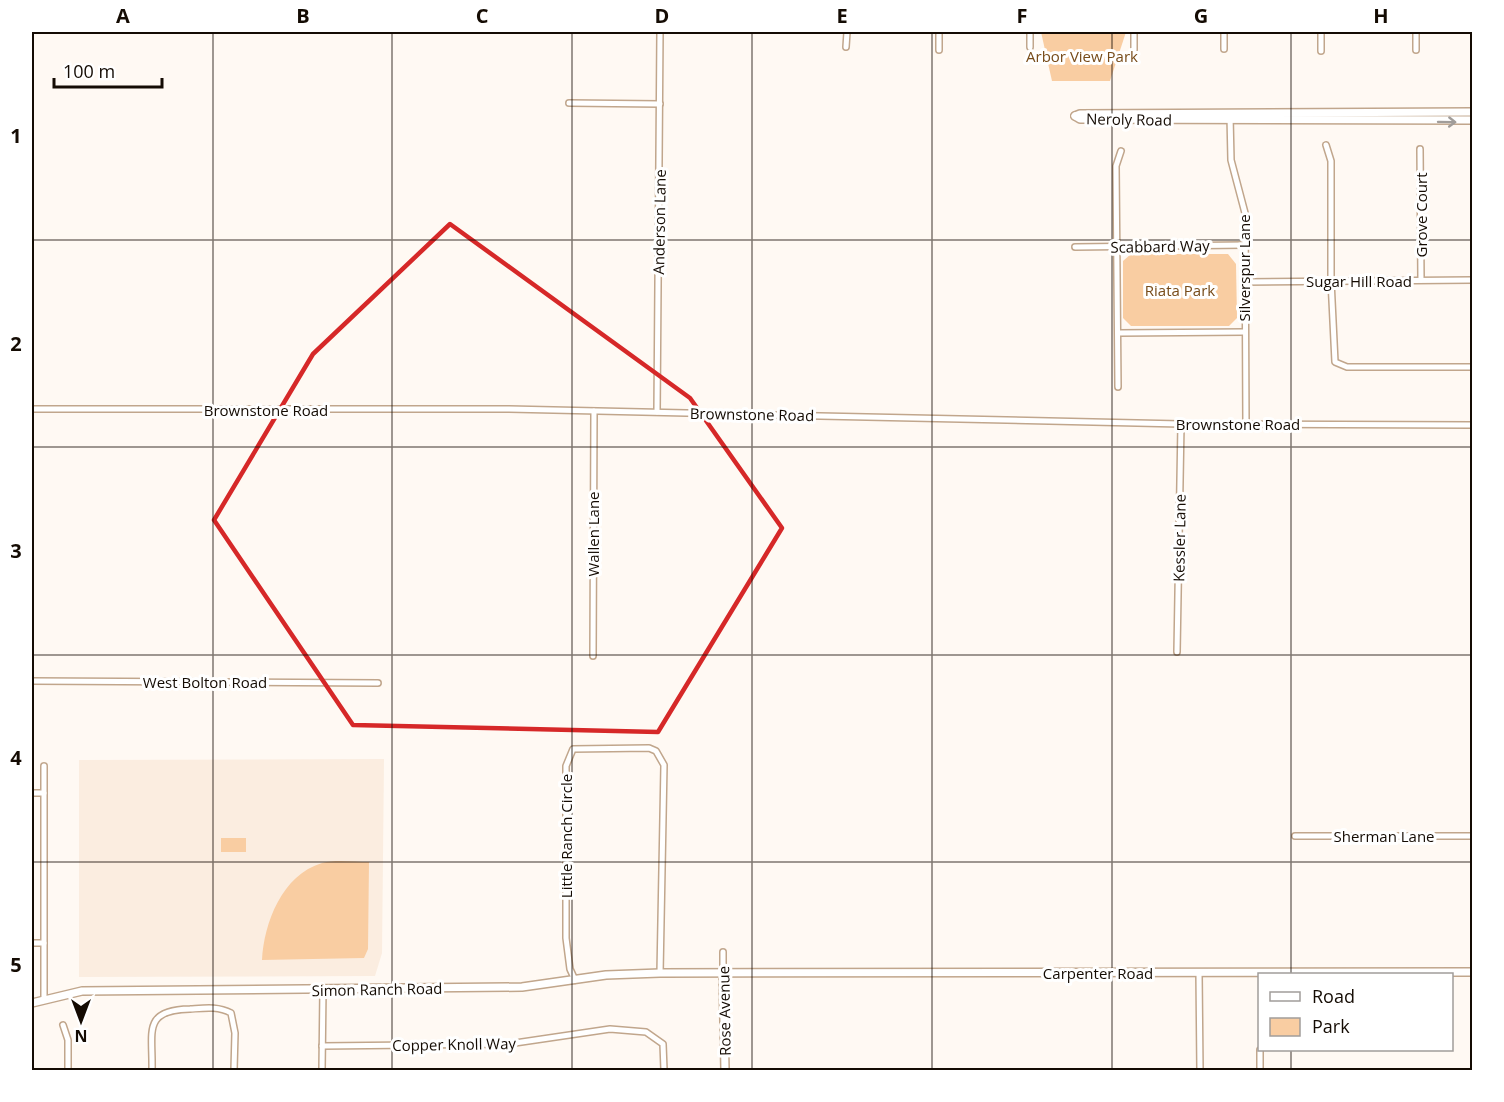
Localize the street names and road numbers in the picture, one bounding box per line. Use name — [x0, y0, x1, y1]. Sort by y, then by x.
street label: Neroly Road — [1086, 108, 1172, 130]
street label: Anderson Lane — [648, 169, 670, 275]
street label: Grove Court — [1411, 172, 1431, 258]
street label: Silverspur Lane — [1234, 214, 1254, 322]
street label: Scabbard Way — [1110, 235, 1210, 257]
street label: Sugar Hill Road — [1306, 271, 1412, 291]
street label: Brownstone Road — [204, 400, 328, 420]
street label: Brownstone Road — [690, 403, 814, 425]
street label: Brownstone Road — [1176, 414, 1300, 434]
street label: Wallen Lane — [583, 491, 603, 577]
street label: Kessler Lane — [1168, 494, 1190, 582]
street label: West Bolton Road — [143, 672, 267, 692]
street label: Little Ranch Circle — [556, 774, 576, 898]
street label: Sherman Lane — [1333, 826, 1435, 846]
street label: Carpenter Road — [1043, 963, 1153, 983]
street label: Rose Avenue — [713, 966, 735, 1056]
street label: Simon Ranch Road — [311, 978, 443, 1000]
street label: Copper Knoll Way — [392, 1033, 517, 1055]

